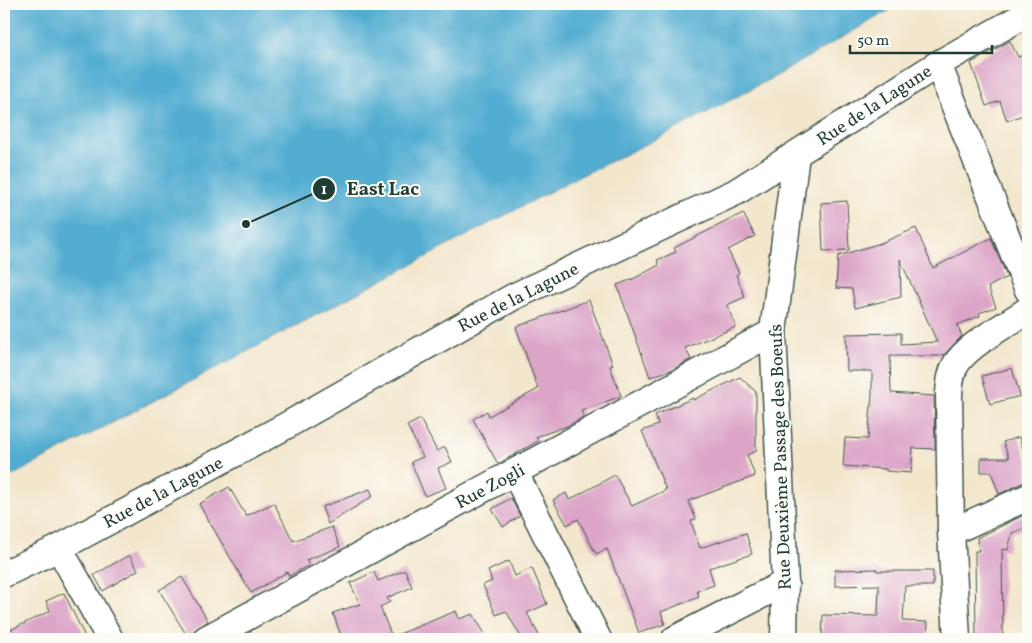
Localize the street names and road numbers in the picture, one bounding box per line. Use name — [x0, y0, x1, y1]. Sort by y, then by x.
street label: Rue de la Lagune — [812, 60, 937, 153]
street label: Rue de la Lagune — [454, 257, 583, 340]
street label: Rue Deuxième Passage des Boeufs — [764, 323, 799, 590]
street label: Rue de la Lagune — [99, 451, 228, 535]
street label: Rue Zogli — [451, 459, 530, 516]

